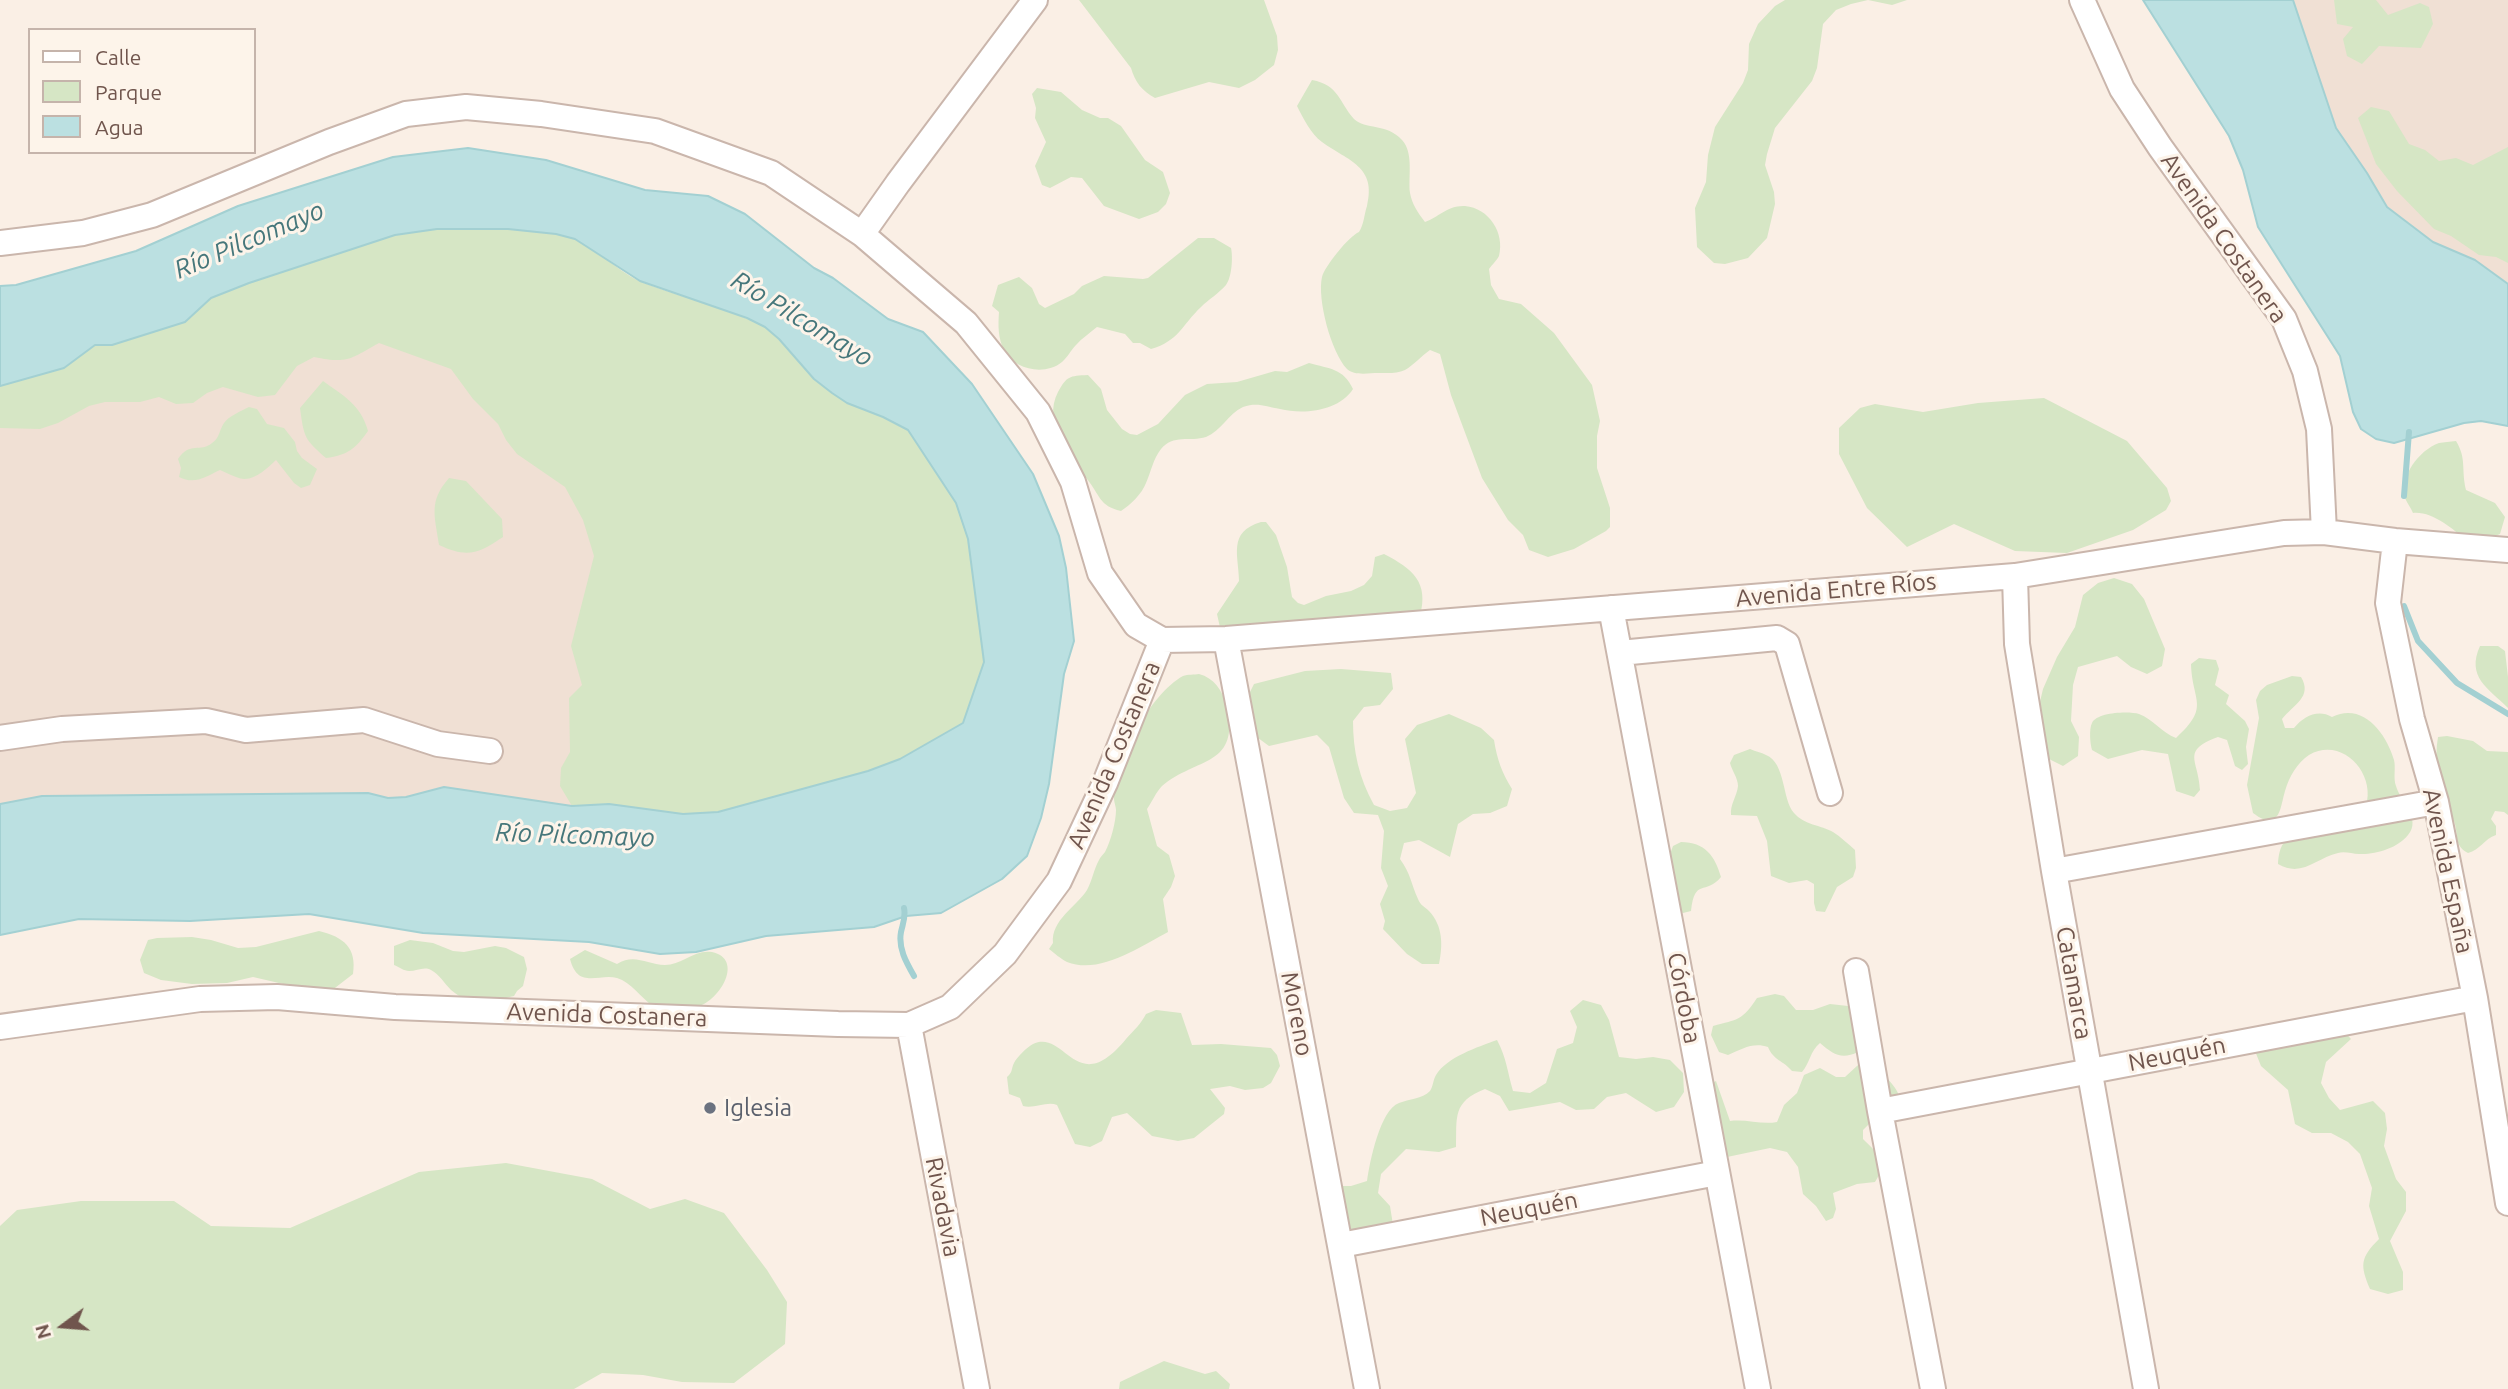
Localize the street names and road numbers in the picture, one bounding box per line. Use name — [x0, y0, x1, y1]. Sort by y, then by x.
street label: Avenida Costanera — [2155, 147, 2293, 329]
street label: Avenida Entre Ríos — [1734, 567, 1938, 613]
street label: Avenida Costanera — [1062, 657, 1166, 853]
street label: Avenida España — [2416, 786, 2480, 956]
street label: Catamarca — [2050, 924, 2098, 1042]
street label: Córdoba — [1661, 950, 1707, 1046]
street label: Moreno — [1275, 970, 1319, 1058]
street label: Avenida Costanera — [506, 997, 708, 1033]
street label: Neuquén — [2126, 1030, 2228, 1078]
street label: Rivadavia — [919, 1155, 967, 1259]
street label: Neuquén — [1478, 1185, 1580, 1233]

